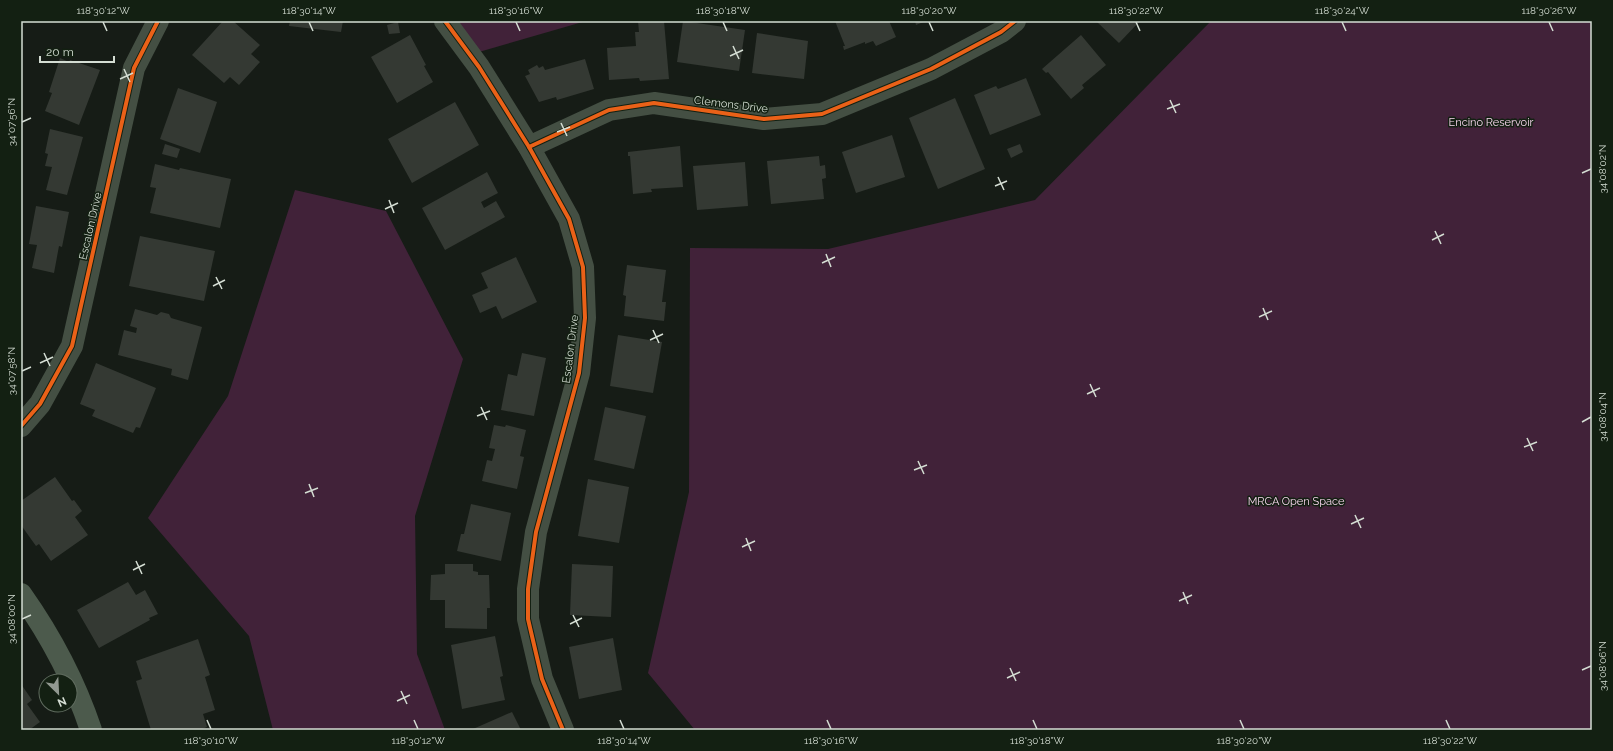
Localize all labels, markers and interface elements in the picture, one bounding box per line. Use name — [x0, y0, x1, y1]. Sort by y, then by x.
text: 118°30'12"W — [76, 5, 130, 16]
text: 118°30'14"W — [282, 5, 336, 16]
text: 118°30'16"W — [489, 5, 544, 16]
text: 118°30'18"W — [696, 5, 751, 16]
text: 118°30'20"W — [901, 5, 957, 16]
text: 118°30'22"W — [1109, 5, 1164, 16]
text: 118°30'24"W — [1315, 5, 1370, 16]
text: 118°30'26"W — [1522, 5, 1577, 16]
scale bar — [40, 38, 114, 64]
text: 20 m — [46, 45, 74, 59]
street label: Clemons Drive — [693, 94, 769, 116]
text: 34°07'56"N — [6, 98, 17, 146]
park label: Encino Reservoir — [1449, 116, 1534, 129]
text: 34°08'02"N — [1597, 144, 1608, 194]
street label: Escalon Drive — [76, 190, 105, 261]
street label: Escalon Drive — [560, 313, 581, 384]
text: 34°07'58"N — [6, 347, 17, 395]
text: 34°08'04"N — [1597, 392, 1608, 442]
park label: MRCA Open Space — [1248, 495, 1345, 508]
text: 34°08'00"N — [6, 594, 17, 644]
text: 34°08'06"N — [1597, 641, 1608, 691]
north arrow — [38, 673, 78, 713]
text: N — [55, 694, 68, 709]
text: 118°30'10"W — [184, 735, 239, 746]
text: 118°30'12"W — [391, 735, 445, 746]
text: 118°30'14"W — [597, 735, 651, 746]
text: 118°30'16"W — [804, 735, 859, 746]
text: 118°30'18"W — [1010, 735, 1065, 746]
text: 118°30'20"W — [1216, 735, 1272, 746]
text: 118°30'22"W — [1423, 735, 1478, 746]

